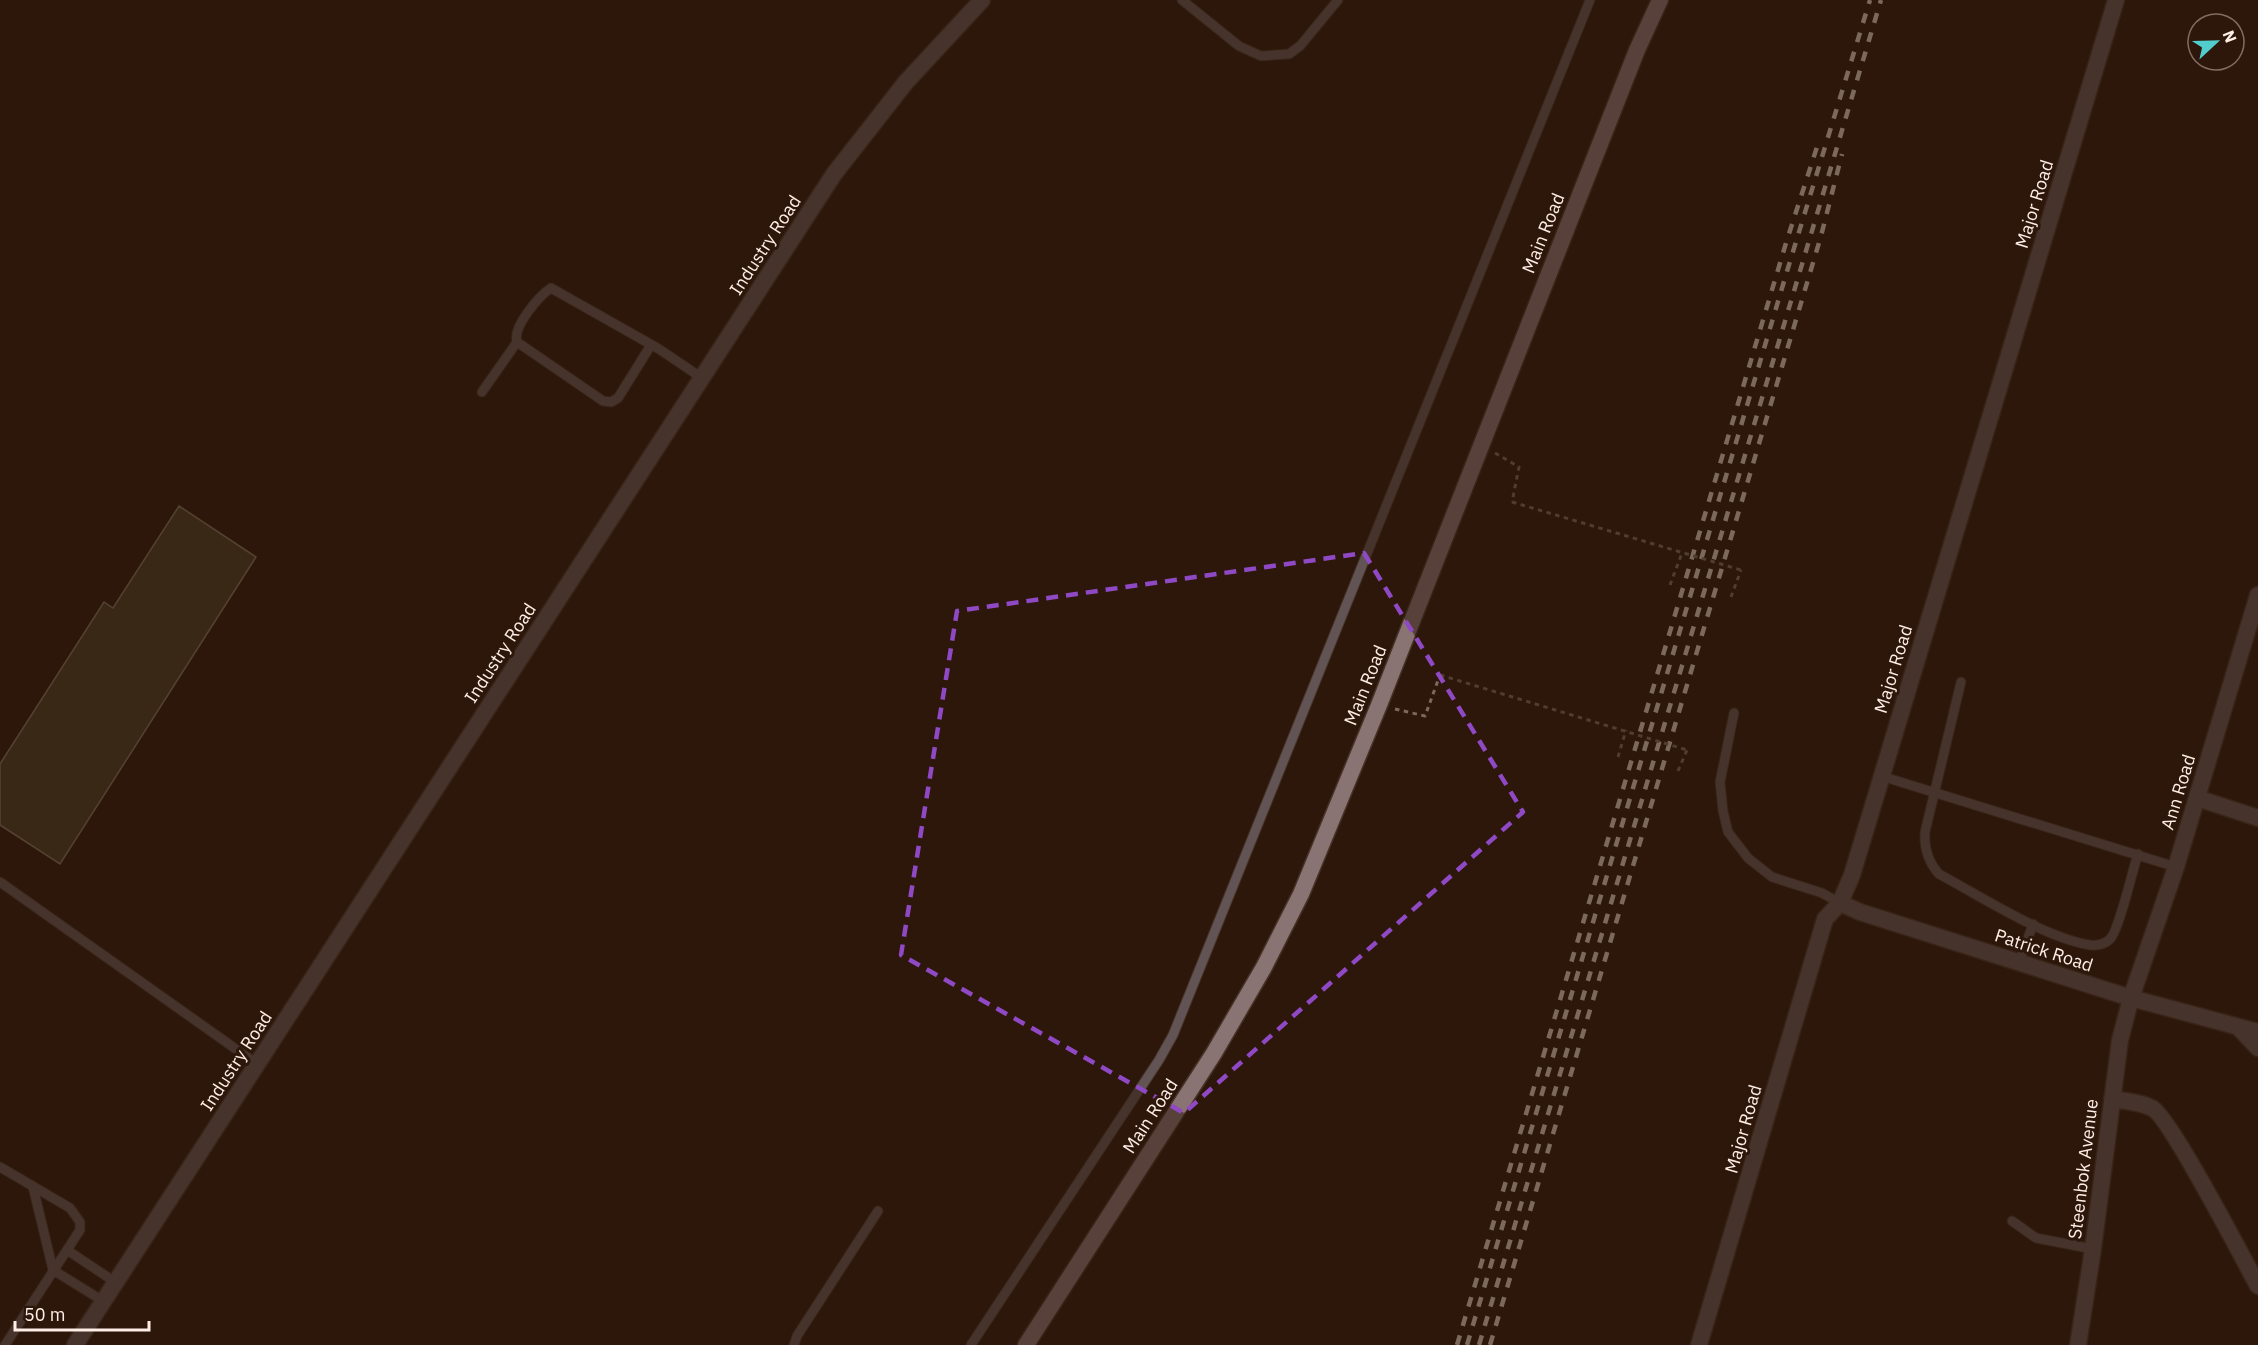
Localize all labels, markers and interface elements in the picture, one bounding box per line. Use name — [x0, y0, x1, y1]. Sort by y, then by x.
north arrow — [2186, 12, 2246, 72]
text: N — [2218, 27, 2241, 46]
street label: Major Road — [2010, 157, 2058, 251]
street label: Main Road — [1516, 189, 1570, 277]
street label: Industry Road — [724, 191, 806, 299]
street label: Industry Road — [459, 599, 541, 707]
street label: Major Road — [1869, 622, 1917, 716]
street label: Main Road — [1338, 641, 1392, 729]
street label: Ann Road — [2156, 752, 2200, 832]
street label: Patrick Road — [1992, 923, 2096, 977]
street label: Industry Road — [195, 1007, 277, 1115]
street label: Main Road — [1117, 1074, 1183, 1158]
street label: Major Road — [1719, 1082, 1767, 1176]
street label: Steenbok Avenue — [2063, 1097, 2103, 1240]
scale bar — [15, 1294, 148, 1332]
text: 50 m — [24, 1303, 66, 1326]

